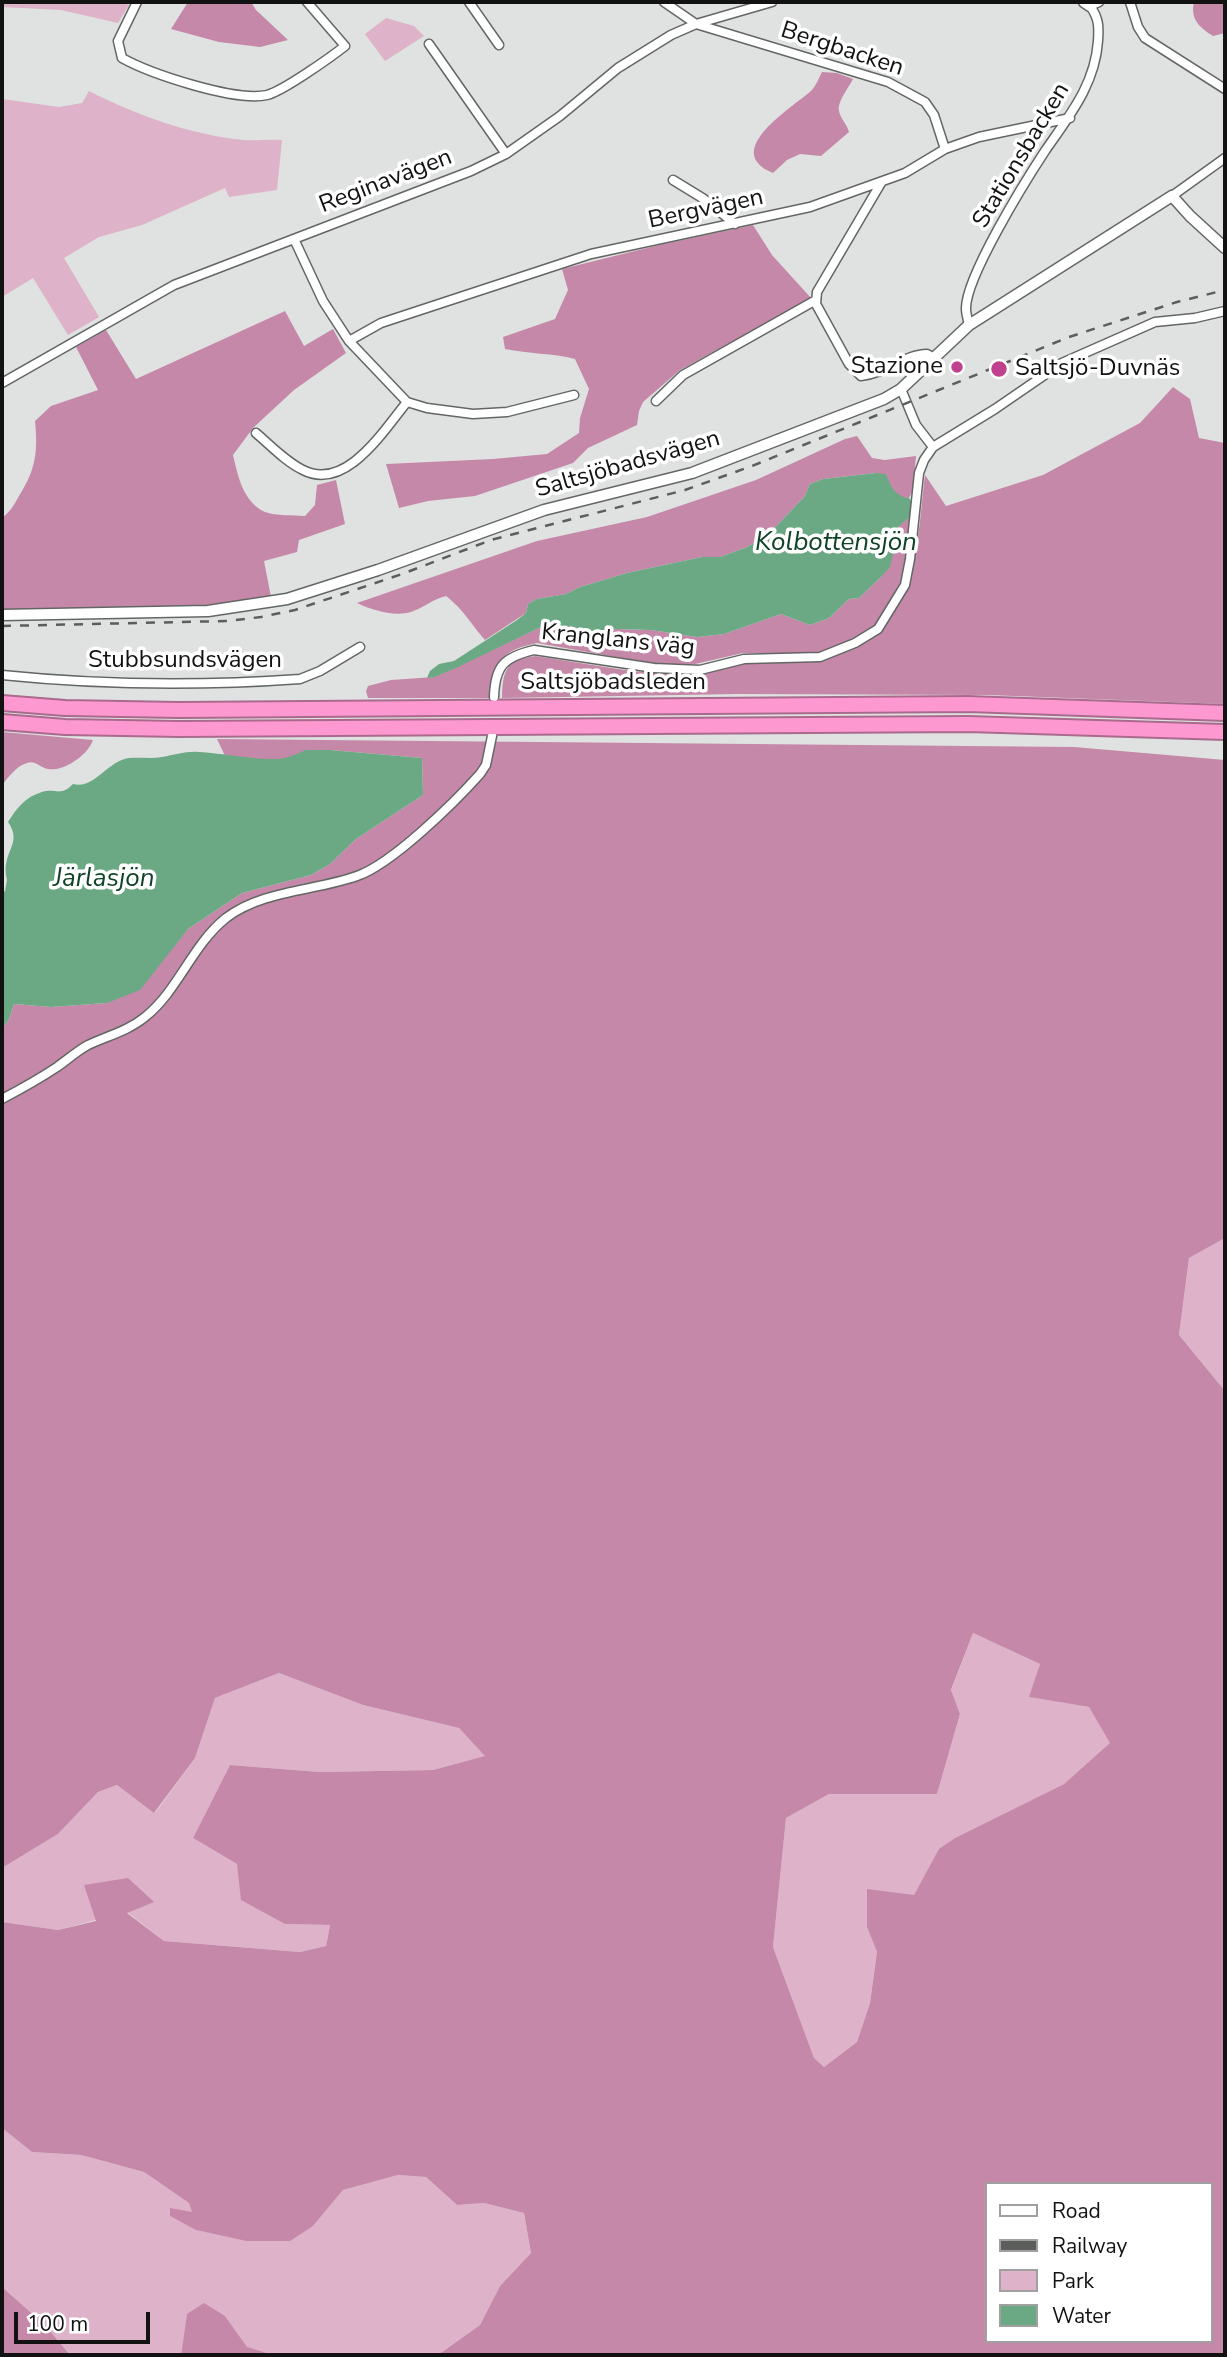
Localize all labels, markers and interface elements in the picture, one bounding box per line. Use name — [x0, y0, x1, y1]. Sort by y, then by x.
street label: Bergbacken — [777, 17, 907, 83]
street label: Stationsbacken — [967, 78, 1077, 234]
street label: Reginavägen — [316, 144, 456, 220]
street label: Bergvägen — [646, 184, 766, 236]
place label: Stazione — [851, 353, 943, 381]
place label: Saltsjö-Duvnäs — [1015, 355, 1180, 383]
marker: Stazione — [949, 359, 965, 375]
marker: Saltsjö-Duvnäs — [989, 359, 1009, 379]
street label: Saltsjöbadsvägen — [532, 425, 724, 505]
water label: Kolbottensjön — [755, 528, 917, 560]
street label: Kranglans väg — [540, 619, 696, 663]
street label: Stubbsundsvägen — [88, 647, 282, 675]
street label: Saltsjöbadsleden — [520, 669, 706, 697]
water label: Järlasjön — [54, 864, 154, 896]
legend — [986, 2182, 1213, 2343]
text: Road — [1052, 2197, 1101, 2225]
text: Railway — [1052, 2232, 1127, 2260]
text: Park — [1052, 2267, 1094, 2295]
scale bar — [18, 2298, 154, 2342]
text: Water — [1052, 2302, 1111, 2330]
text: 100 m — [27, 2310, 88, 2338]

